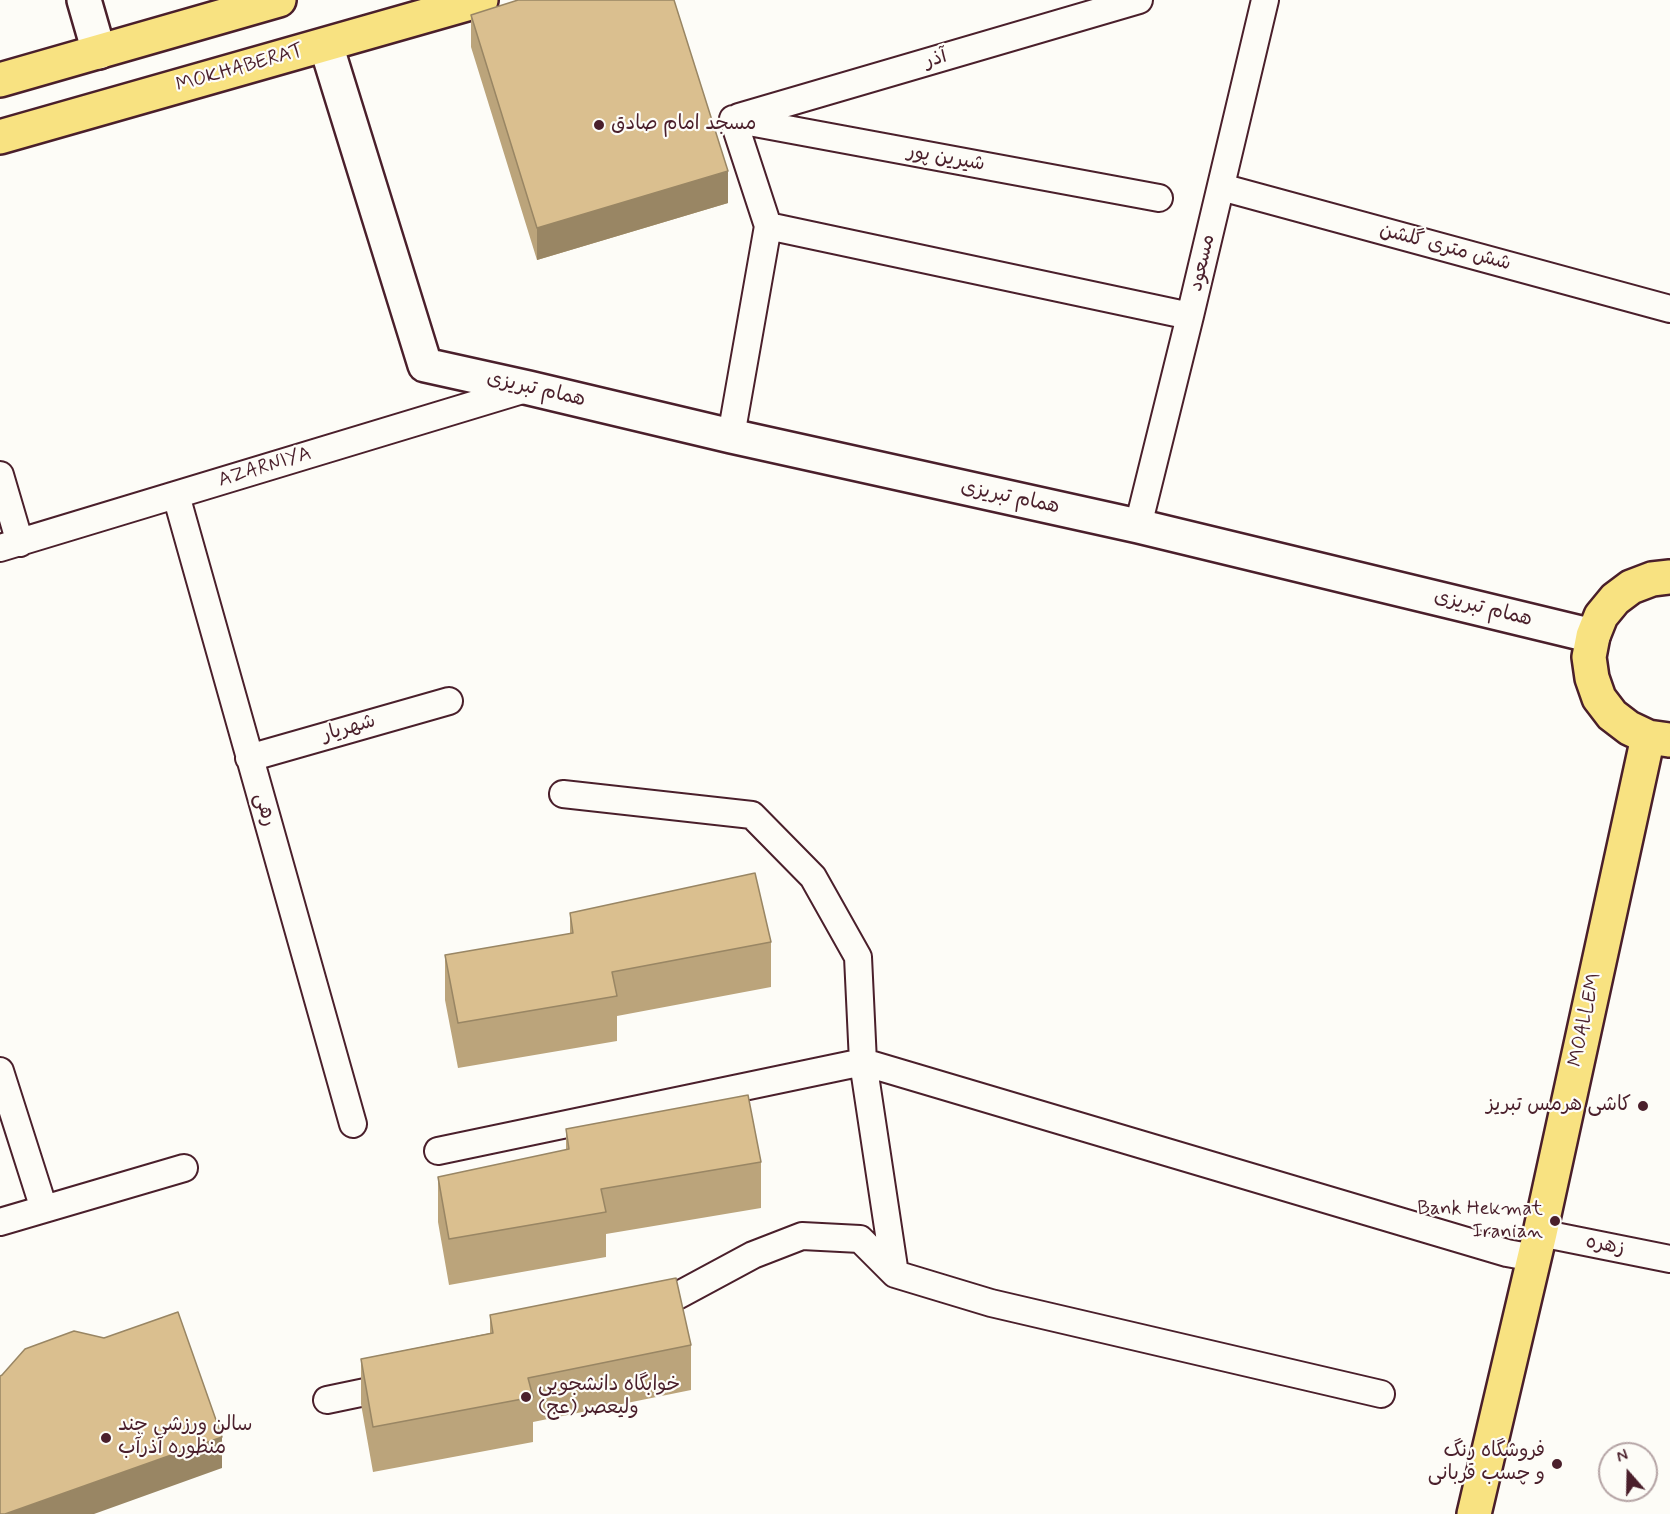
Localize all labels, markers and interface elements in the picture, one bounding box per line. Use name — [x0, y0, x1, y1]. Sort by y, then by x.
street label: MOKHABERAT — [174, 39, 306, 99]
street label: آذر — [922, 45, 950, 75]
place label: مسجد امام صادق — [611, 113, 756, 137]
marker: مسجد امام صادق — [592, 118, 606, 132]
street label: شیرین پور — [905, 140, 987, 178]
street label: شش متری گلشن — [1377, 219, 1513, 277]
street label: مسعود — [1185, 232, 1221, 294]
street label: همام تبریزی — [484, 367, 588, 413]
street label: AZARNIYA — [216, 442, 314, 494]
street label: همام تبریزی — [958, 476, 1062, 520]
street label: همام تبریزی — [1431, 585, 1535, 633]
street label: شهریار — [320, 710, 378, 748]
street label: رهی — [248, 791, 280, 829]
street label: MOALLEM — [1564, 971, 1608, 1069]
place label: کاشی هرمس تبریز — [1486, 1094, 1631, 1118]
marker: کاشی هرمس تبریز — [1636, 1099, 1650, 1113]
place label: Bank Hekmat Iranian — [1417, 1198, 1543, 1245]
marker: Bank Hekmat Iranian — [1548, 1214, 1562, 1228]
street label: زهره — [1583, 1230, 1627, 1262]
place label: خوابگاه دانشجویی ولیعصر (عج) — [538, 1374, 680, 1421]
marker: خوابگاه دانشجویی ولیعصر (عج) — [519, 1390, 533, 1404]
place label: سالن ورزشی چند منظوره آذرآب — [118, 1414, 252, 1461]
marker: سالن ورزشی چند منظوره آذرآب — [99, 1431, 113, 1445]
place label: فروشگاه رنگ و چسب قربانی — [1428, 1440, 1545, 1487]
north arrow — [1598, 1442, 1658, 1502]
text: N — [1614, 1445, 1631, 1468]
marker: فروشگاه رنگ و چسب قربانی — [1550, 1457, 1564, 1471]

